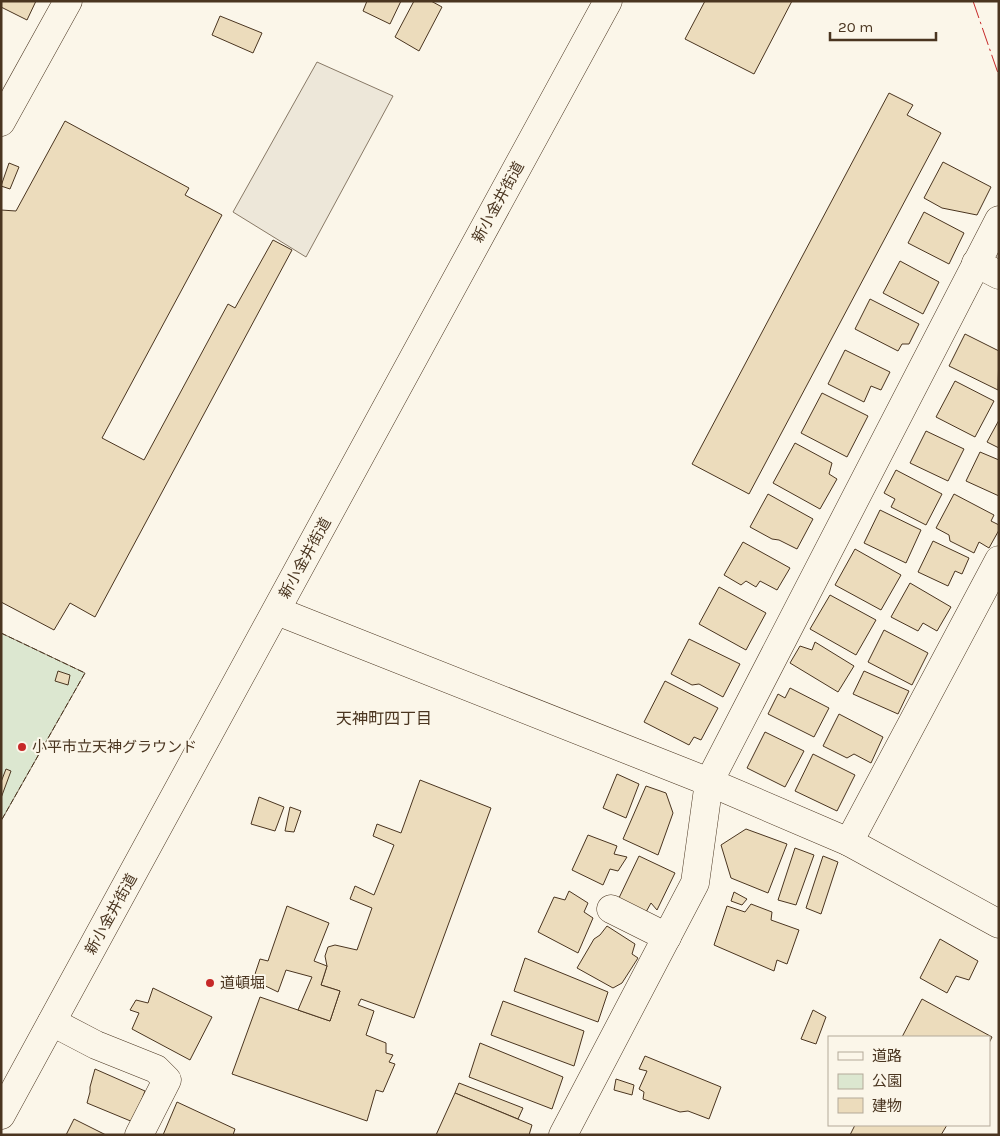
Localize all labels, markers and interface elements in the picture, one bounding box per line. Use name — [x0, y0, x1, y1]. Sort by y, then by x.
scale bar — [830, 10, 936, 42]
text: 20 m — [838, 18, 873, 36]
street label: 新小金井街道 — [468, 158, 528, 246]
street label: 新小金井街道 — [275, 514, 335, 602]
district label: 天神町四丁目 — [336, 709, 432, 728]
place label: 小平市立天神グラウンド — [32, 738, 197, 756]
marker: 小平市立天神グラウンド — [16, 741, 28, 753]
street label: 新小金井街道 — [81, 870, 141, 958]
place label: 道頓堀 — [220, 974, 265, 992]
marker: 道頓堀 — [204, 977, 216, 989]
legend — [828, 1036, 990, 1126]
text: 道路 — [872, 1047, 902, 1065]
text: 公園 — [872, 1072, 902, 1090]
text: 建物 — [872, 1097, 902, 1115]

